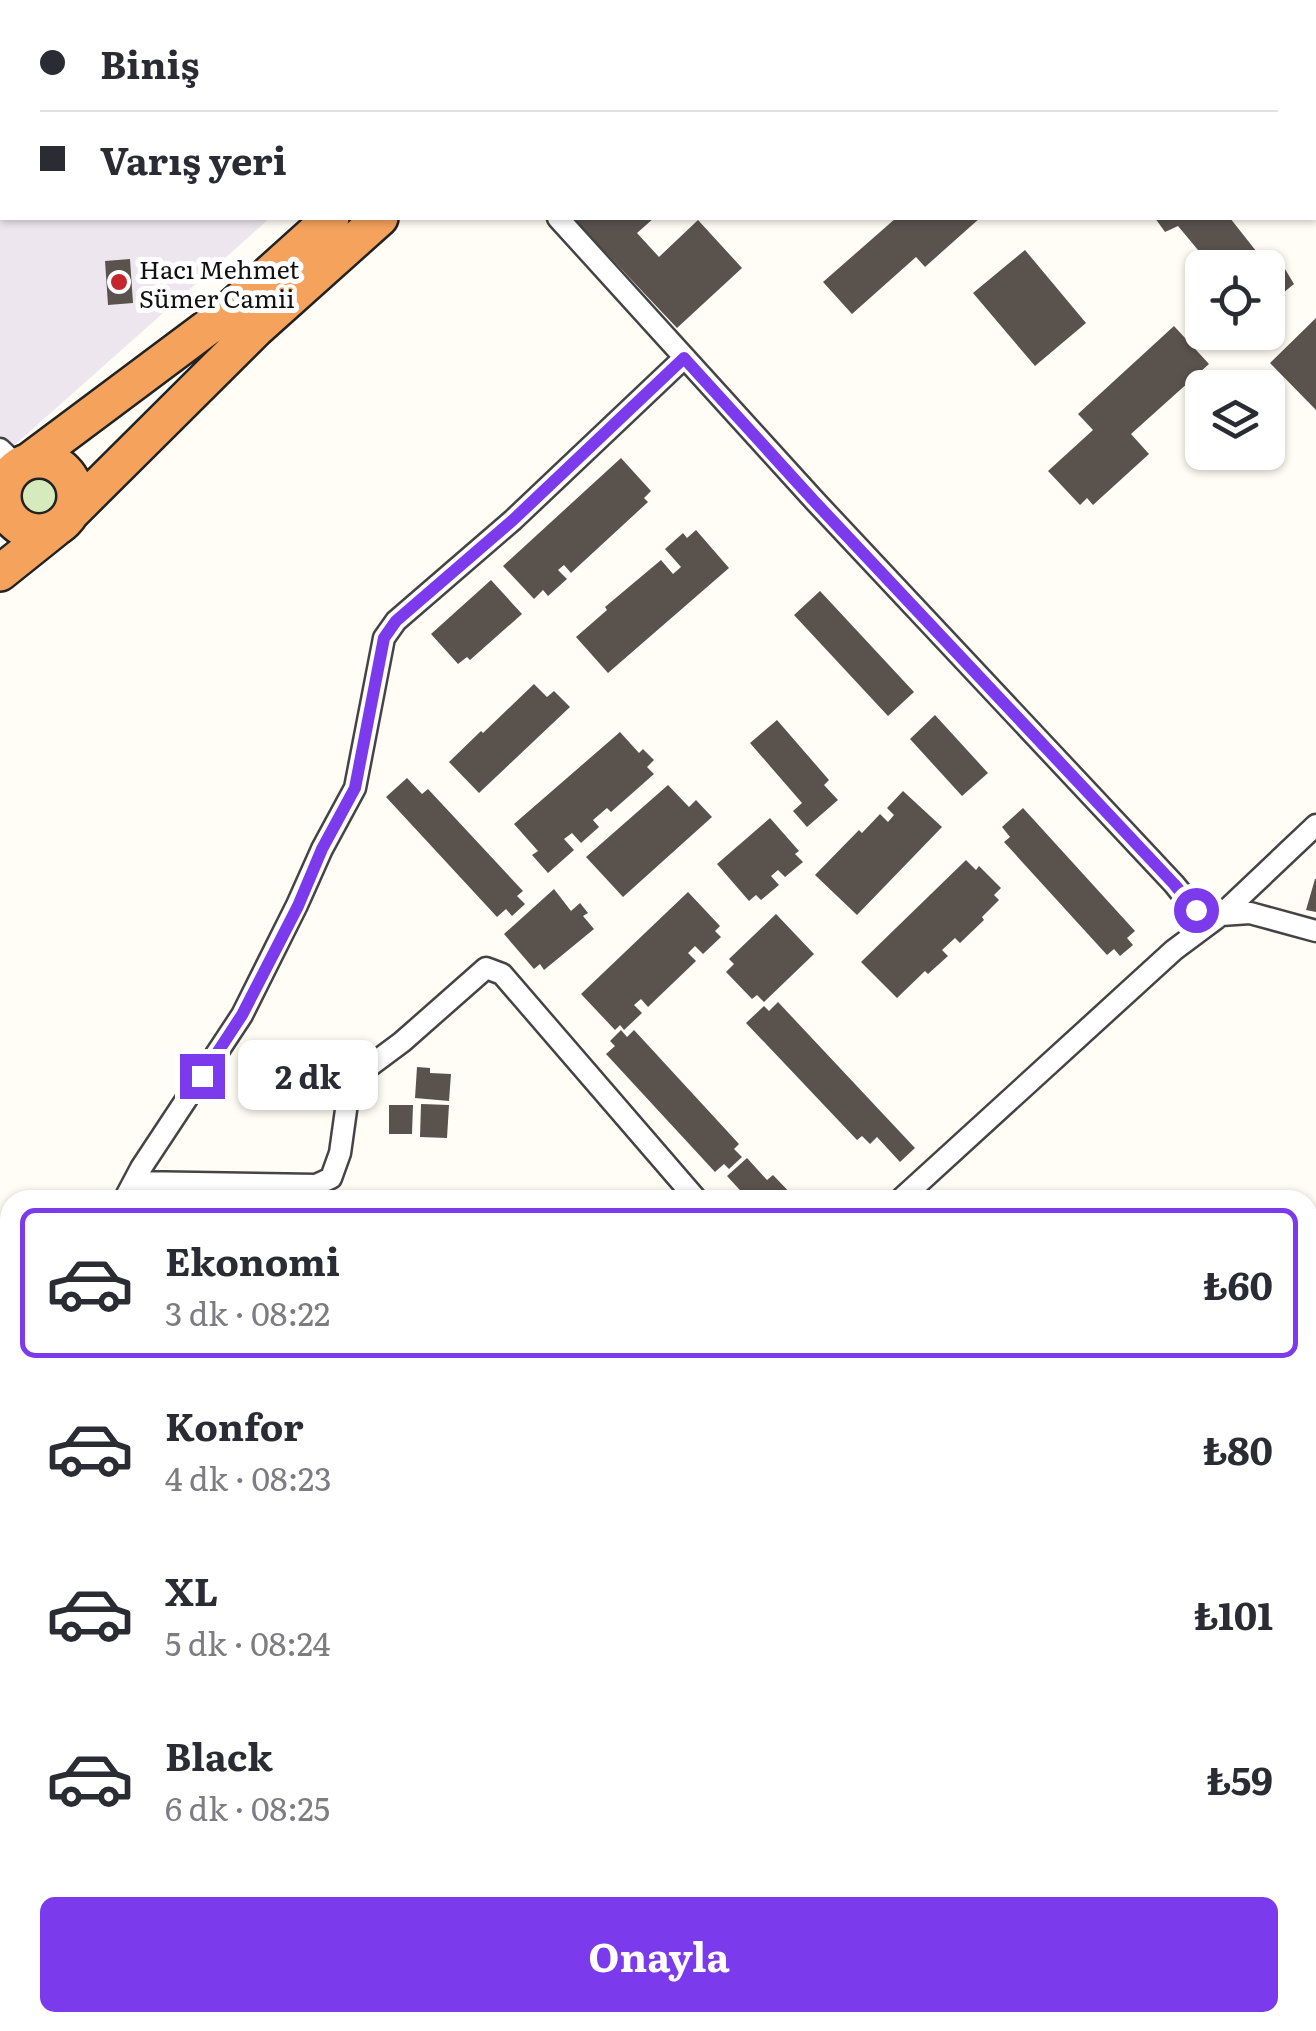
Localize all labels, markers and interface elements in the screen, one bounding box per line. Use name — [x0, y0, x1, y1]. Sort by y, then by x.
text: Biniş — [100, 34, 199, 91]
text: Varış yeri — [100, 130, 287, 187]
place label: Hacı Mehmet Sümer Camii — [139, 250, 299, 316]
map controls — [1185, 250, 1285, 470]
button: locate — [1185, 250, 1285, 350]
marker: Hacı Mehmet Sümer Camii — [108, 271, 130, 293]
button: layers — [1185, 370, 1285, 470]
route start — [1174, 888, 1219, 933]
callout: 2 dk — [237, 1041, 377, 1111]
text: 2 dk — [275, 1051, 341, 1099]
route end — [180, 1054, 225, 1099]
text: Ekonomi — [165, 1231, 340, 1288]
icon: car — [45, 1238, 135, 1328]
text: ₺60 — [1203, 1255, 1273, 1312]
text: 3 dk · 08:22 — [165, 1288, 330, 1336]
text: Konfor — [165, 1396, 304, 1453]
icon: car — [45, 1403, 135, 1493]
text: ₺80 — [1203, 1420, 1273, 1477]
text: 4 dk · 08:23 — [165, 1453, 332, 1501]
text: XL — [165, 1561, 218, 1618]
icon: car — [45, 1568, 135, 1658]
text: ₺101 — [1194, 1585, 1273, 1642]
text: 5 dk · 08:24 — [165, 1618, 331, 1666]
text: Black — [165, 1726, 273, 1783]
icon: car — [45, 1733, 135, 1823]
text: ₺59 — [1206, 1750, 1273, 1807]
text: 6 dk · 08:25 — [165, 1783, 330, 1831]
button: Onayla — [40, 1897, 1278, 2012]

